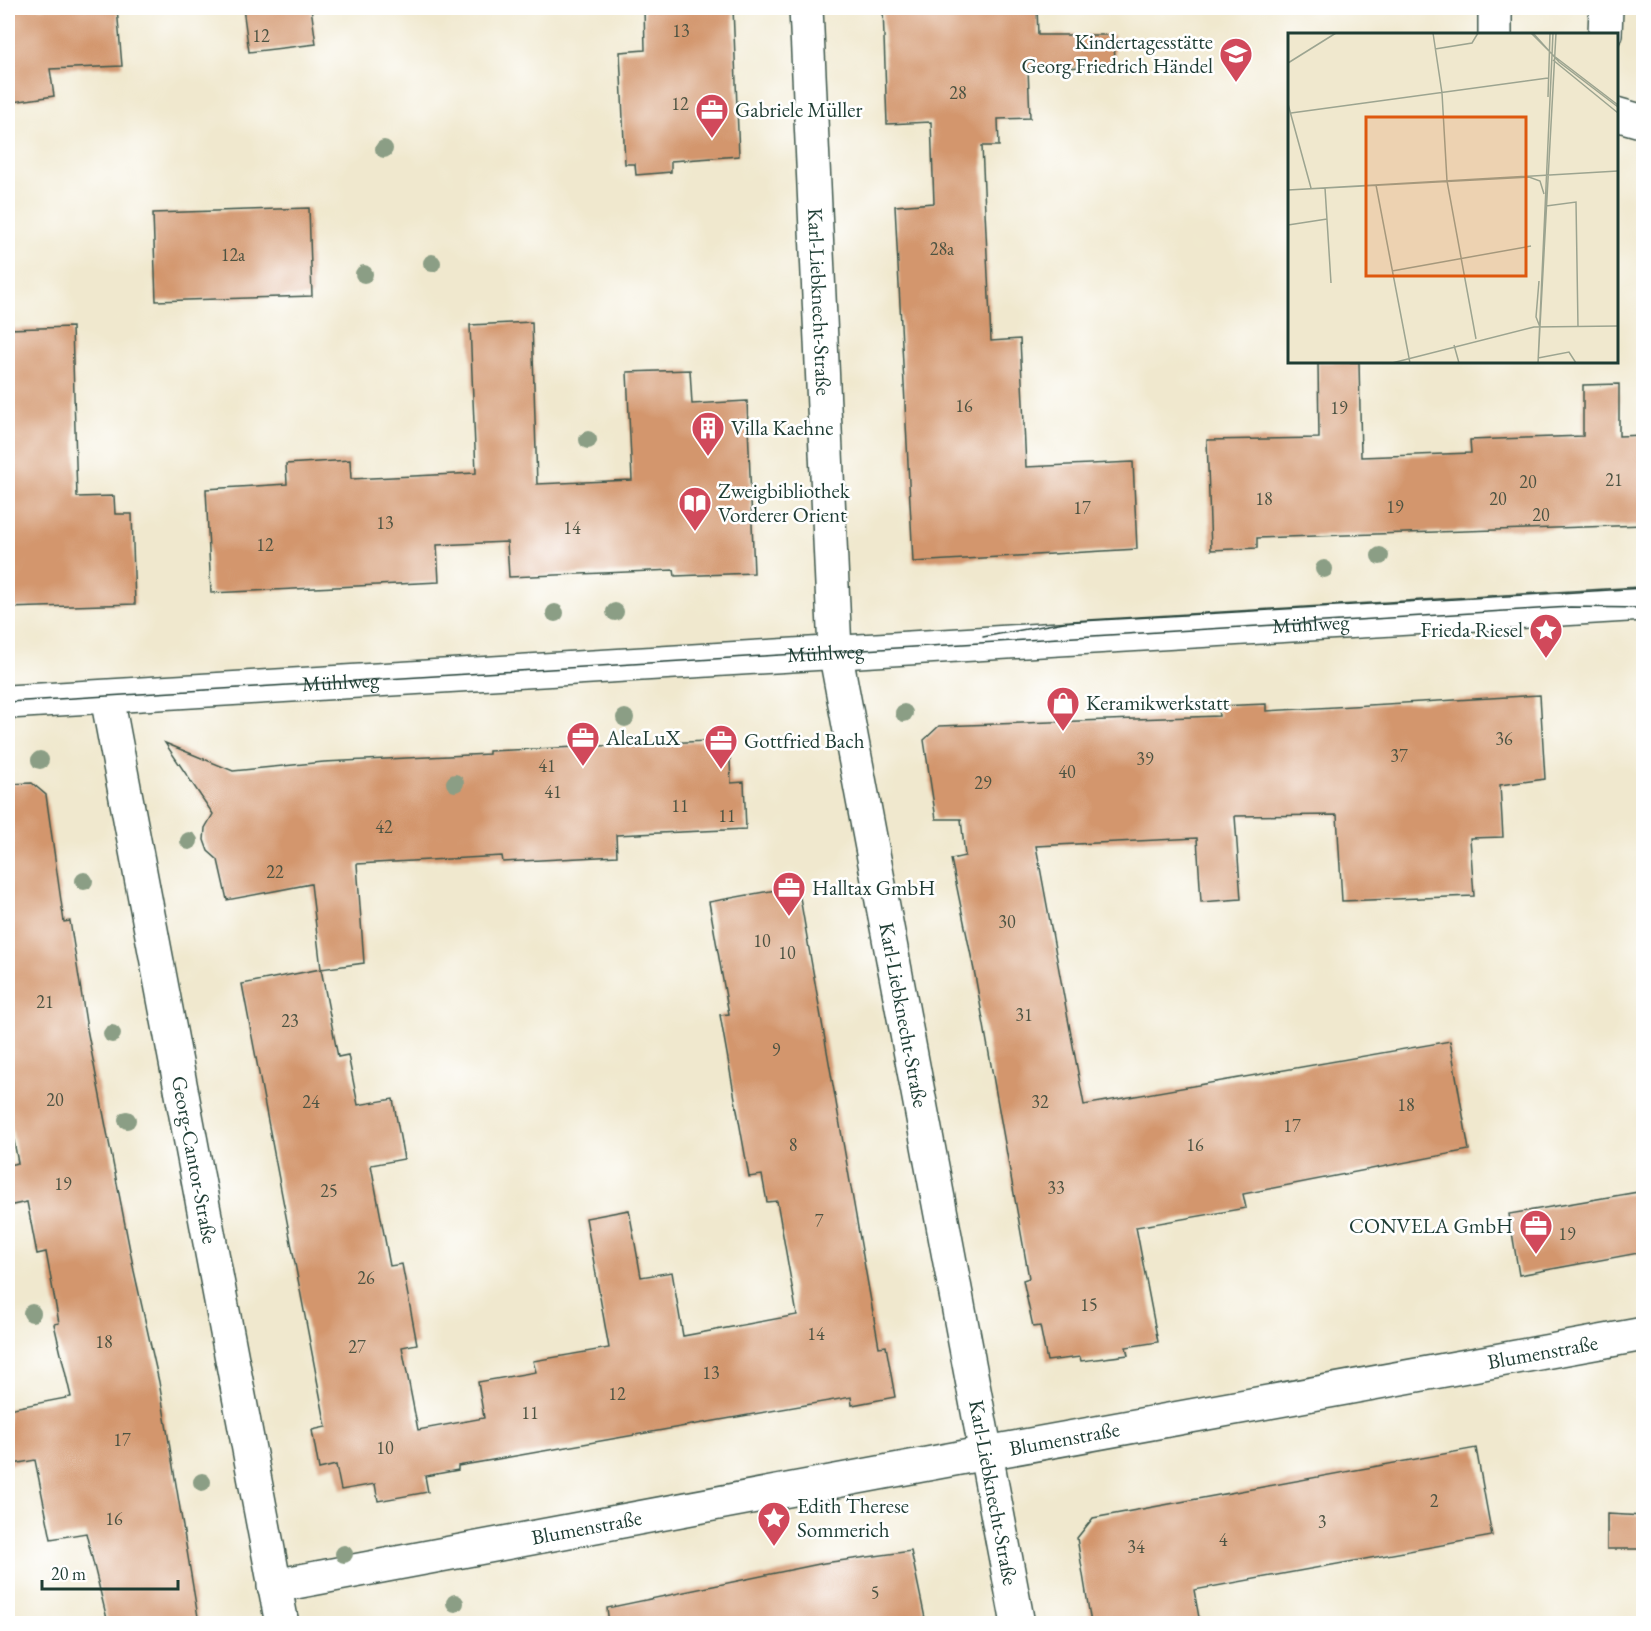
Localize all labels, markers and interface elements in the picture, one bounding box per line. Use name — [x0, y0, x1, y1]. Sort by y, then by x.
house number: 13 — [672, 19, 690, 42]
house number: 12 — [252, 24, 270, 47]
place label: Kindertagesstätte Georg Friedrich Händel — [1021, 28, 1213, 79]
inset map — [1288, 33, 1618, 363]
school or university icon: Kindertagesstätte Georg Friedrich Händel — [1218, 36, 1254, 83]
house number: 28 — [949, 81, 967, 104]
house number: 12 — [671, 92, 689, 115]
office icon: Gabriele Müller — [694, 92, 730, 139]
place label: Gabriele Müller — [735, 96, 863, 123]
street label: Karl-Liebknecht-Straße — [802, 207, 837, 396]
house number: 28a — [930, 237, 955, 260]
house number: 12a — [221, 243, 246, 266]
house number: 16 — [955, 394, 973, 417]
house number: 19 — [1330, 396, 1348, 419]
building icon: Villa Kaehne — [690, 410, 726, 457]
place label: Villa Kaehne — [731, 414, 833, 441]
house number: 21 — [1605, 468, 1623, 491]
house number: 20 — [1519, 470, 1537, 493]
place label: Zweigbibliothek Vorderer Orient — [718, 477, 851, 528]
library icon: Zweigbibliothek Vorderer Orient — [677, 485, 713, 532]
house number: 18 — [1255, 487, 1273, 510]
house number: 20 — [1489, 487, 1507, 510]
house number: 19 — [1386, 495, 1404, 518]
house number: 17 — [1073, 496, 1091, 519]
house number: 20 — [1532, 503, 1550, 526]
house number: 13 — [376, 511, 394, 534]
house number: 14 — [563, 516, 581, 539]
house number: 12 — [256, 533, 274, 556]
street label: Mühlweg — [1271, 608, 1351, 639]
place icon: Frieda Riesel — [1528, 612, 1564, 659]
place label: Frieda Riesel — [1421, 616, 1523, 643]
street label: Mühlweg — [786, 637, 866, 668]
street label: Mühlweg — [301, 666, 381, 697]
shop icon: Keramikwerkstatt — [1045, 685, 1081, 732]
place label: Keramikwerkstatt — [1086, 689, 1229, 716]
office icon: AleaLuX — [565, 720, 601, 767]
office icon: Gottfried Bach — [703, 723, 739, 770]
place label: AleaLuX — [605, 724, 680, 751]
place label: Gottfried Bach — [744, 727, 865, 754]
house number: 36 — [1495, 727, 1513, 750]
house number: 37 — [1390, 744, 1408, 767]
house number: 39 — [1136, 747, 1154, 770]
house number: 41 — [538, 754, 556, 777]
house number: 40 — [1058, 760, 1076, 783]
house number: 29 — [974, 771, 992, 794]
house number: 41 — [544, 780, 562, 803]
house number: 11 — [671, 794, 689, 817]
house number: 11 — [718, 804, 736, 827]
house number: 42 — [375, 815, 393, 838]
house number: 22 — [266, 860, 284, 883]
office icon: Halltax GmbH — [771, 870, 807, 917]
place label: Halltax GmbH — [812, 874, 935, 901]
house number: 30 — [998, 910, 1016, 933]
street label: Karl-Liebknecht-Straße — [873, 920, 935, 1110]
house number: 10 — [753, 929, 771, 952]
house number: 10 — [778, 941, 796, 964]
house number: 21 — [36, 990, 54, 1013]
house number: 31 — [1015, 1003, 1033, 1026]
house number: 23 — [281, 1009, 299, 1032]
house number: 9 — [772, 1038, 781, 1061]
street label: Georg-Cantor-Straße — [166, 1074, 224, 1246]
house number: 20 — [46, 1088, 64, 1111]
house number: 24 — [302, 1090, 320, 1113]
house number: 32 — [1031, 1090, 1049, 1113]
house number: 18 — [1397, 1093, 1415, 1116]
house number: 17 — [1283, 1114, 1301, 1137]
house number: 8 — [789, 1133, 797, 1156]
house number: 16 — [1186, 1133, 1204, 1156]
house number: 19 — [54, 1172, 72, 1195]
house number: 33 — [1047, 1176, 1065, 1199]
house number: 25 — [320, 1179, 338, 1202]
office icon: CONVELA GmbH — [1518, 1208, 1554, 1255]
house number: 7 — [815, 1209, 824, 1232]
place label: CONVELA GmbH — [1349, 1212, 1513, 1239]
house number: 19 — [1558, 1222, 1576, 1245]
house number: 26 — [357, 1266, 375, 1289]
house number: 15 — [1080, 1293, 1098, 1316]
house number: 14 — [807, 1322, 825, 1345]
street label: Blumenstraße — [1485, 1329, 1600, 1375]
house number: 18 — [95, 1330, 113, 1353]
house number: 27 — [348, 1335, 366, 1358]
house number: 13 — [702, 1361, 720, 1384]
house number: 12 — [608, 1382, 626, 1405]
street label: Karl-Liebknecht-Straße — [963, 1398, 1024, 1587]
house number: 11 — [521, 1401, 539, 1424]
street label: Blumenstraße — [1007, 1415, 1122, 1462]
house number: 17 — [113, 1428, 131, 1451]
house number: 10 — [376, 1436, 394, 1459]
house number: 2 — [1430, 1489, 1439, 1512]
place label: Edith Therese Sommerich — [797, 1492, 909, 1543]
place icon: Edith Therese Sommerich — [756, 1500, 792, 1547]
street label: Blumenstraße — [529, 1504, 644, 1551]
house number: 16 — [105, 1507, 123, 1530]
house number: 3 — [1318, 1510, 1326, 1533]
house number: 4 — [1219, 1528, 1228, 1551]
house number: 34 — [1127, 1535, 1145, 1558]
scale bar — [42, 1553, 178, 1591]
text: 20 m — [51, 1562, 86, 1585]
house number: 5 — [871, 1581, 879, 1604]

